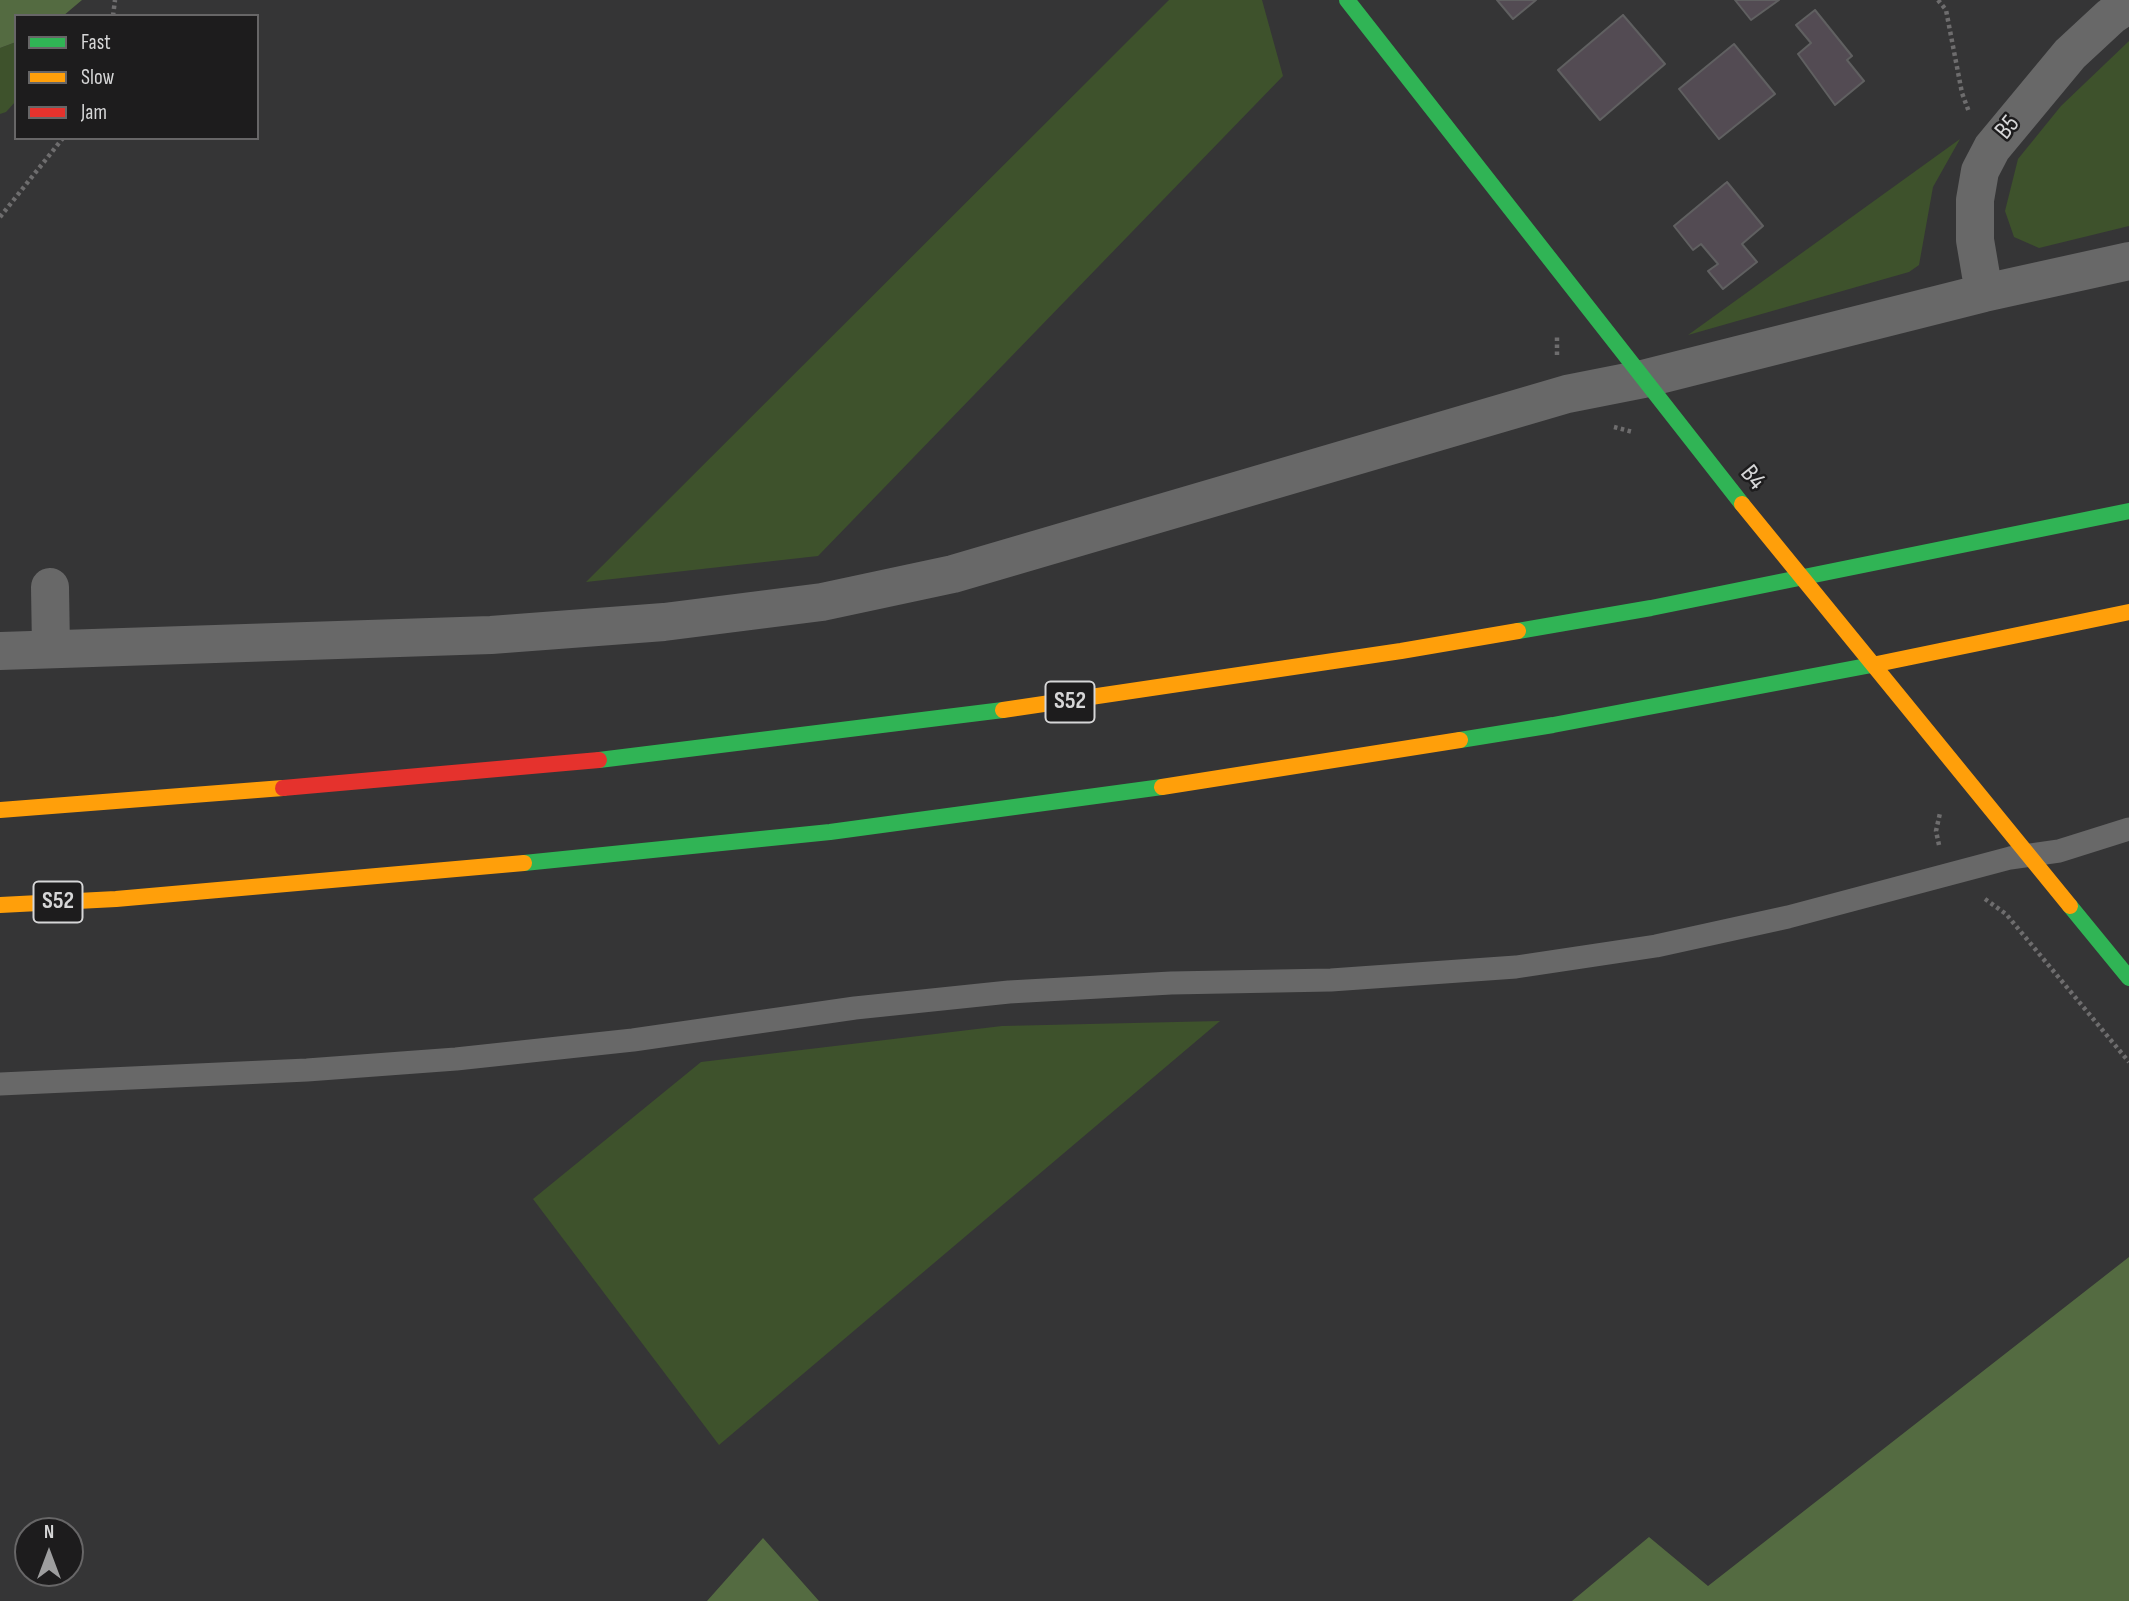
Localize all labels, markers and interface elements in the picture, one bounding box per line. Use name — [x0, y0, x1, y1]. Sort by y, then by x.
legend — [14, 14, 259, 140]
text: Fast — [81, 30, 111, 55]
text: Slow — [81, 65, 114, 90]
text: Jam — [81, 100, 107, 125]
street label: B5 — [1989, 110, 2027, 146]
street label: B4 — [1733, 459, 1771, 497]
road number: S52 — [1046, 682, 1094, 722]
road number: S52 — [34, 882, 82, 922]
north arrow — [14, 1517, 84, 1587]
text: N — [44, 1521, 54, 1544]

